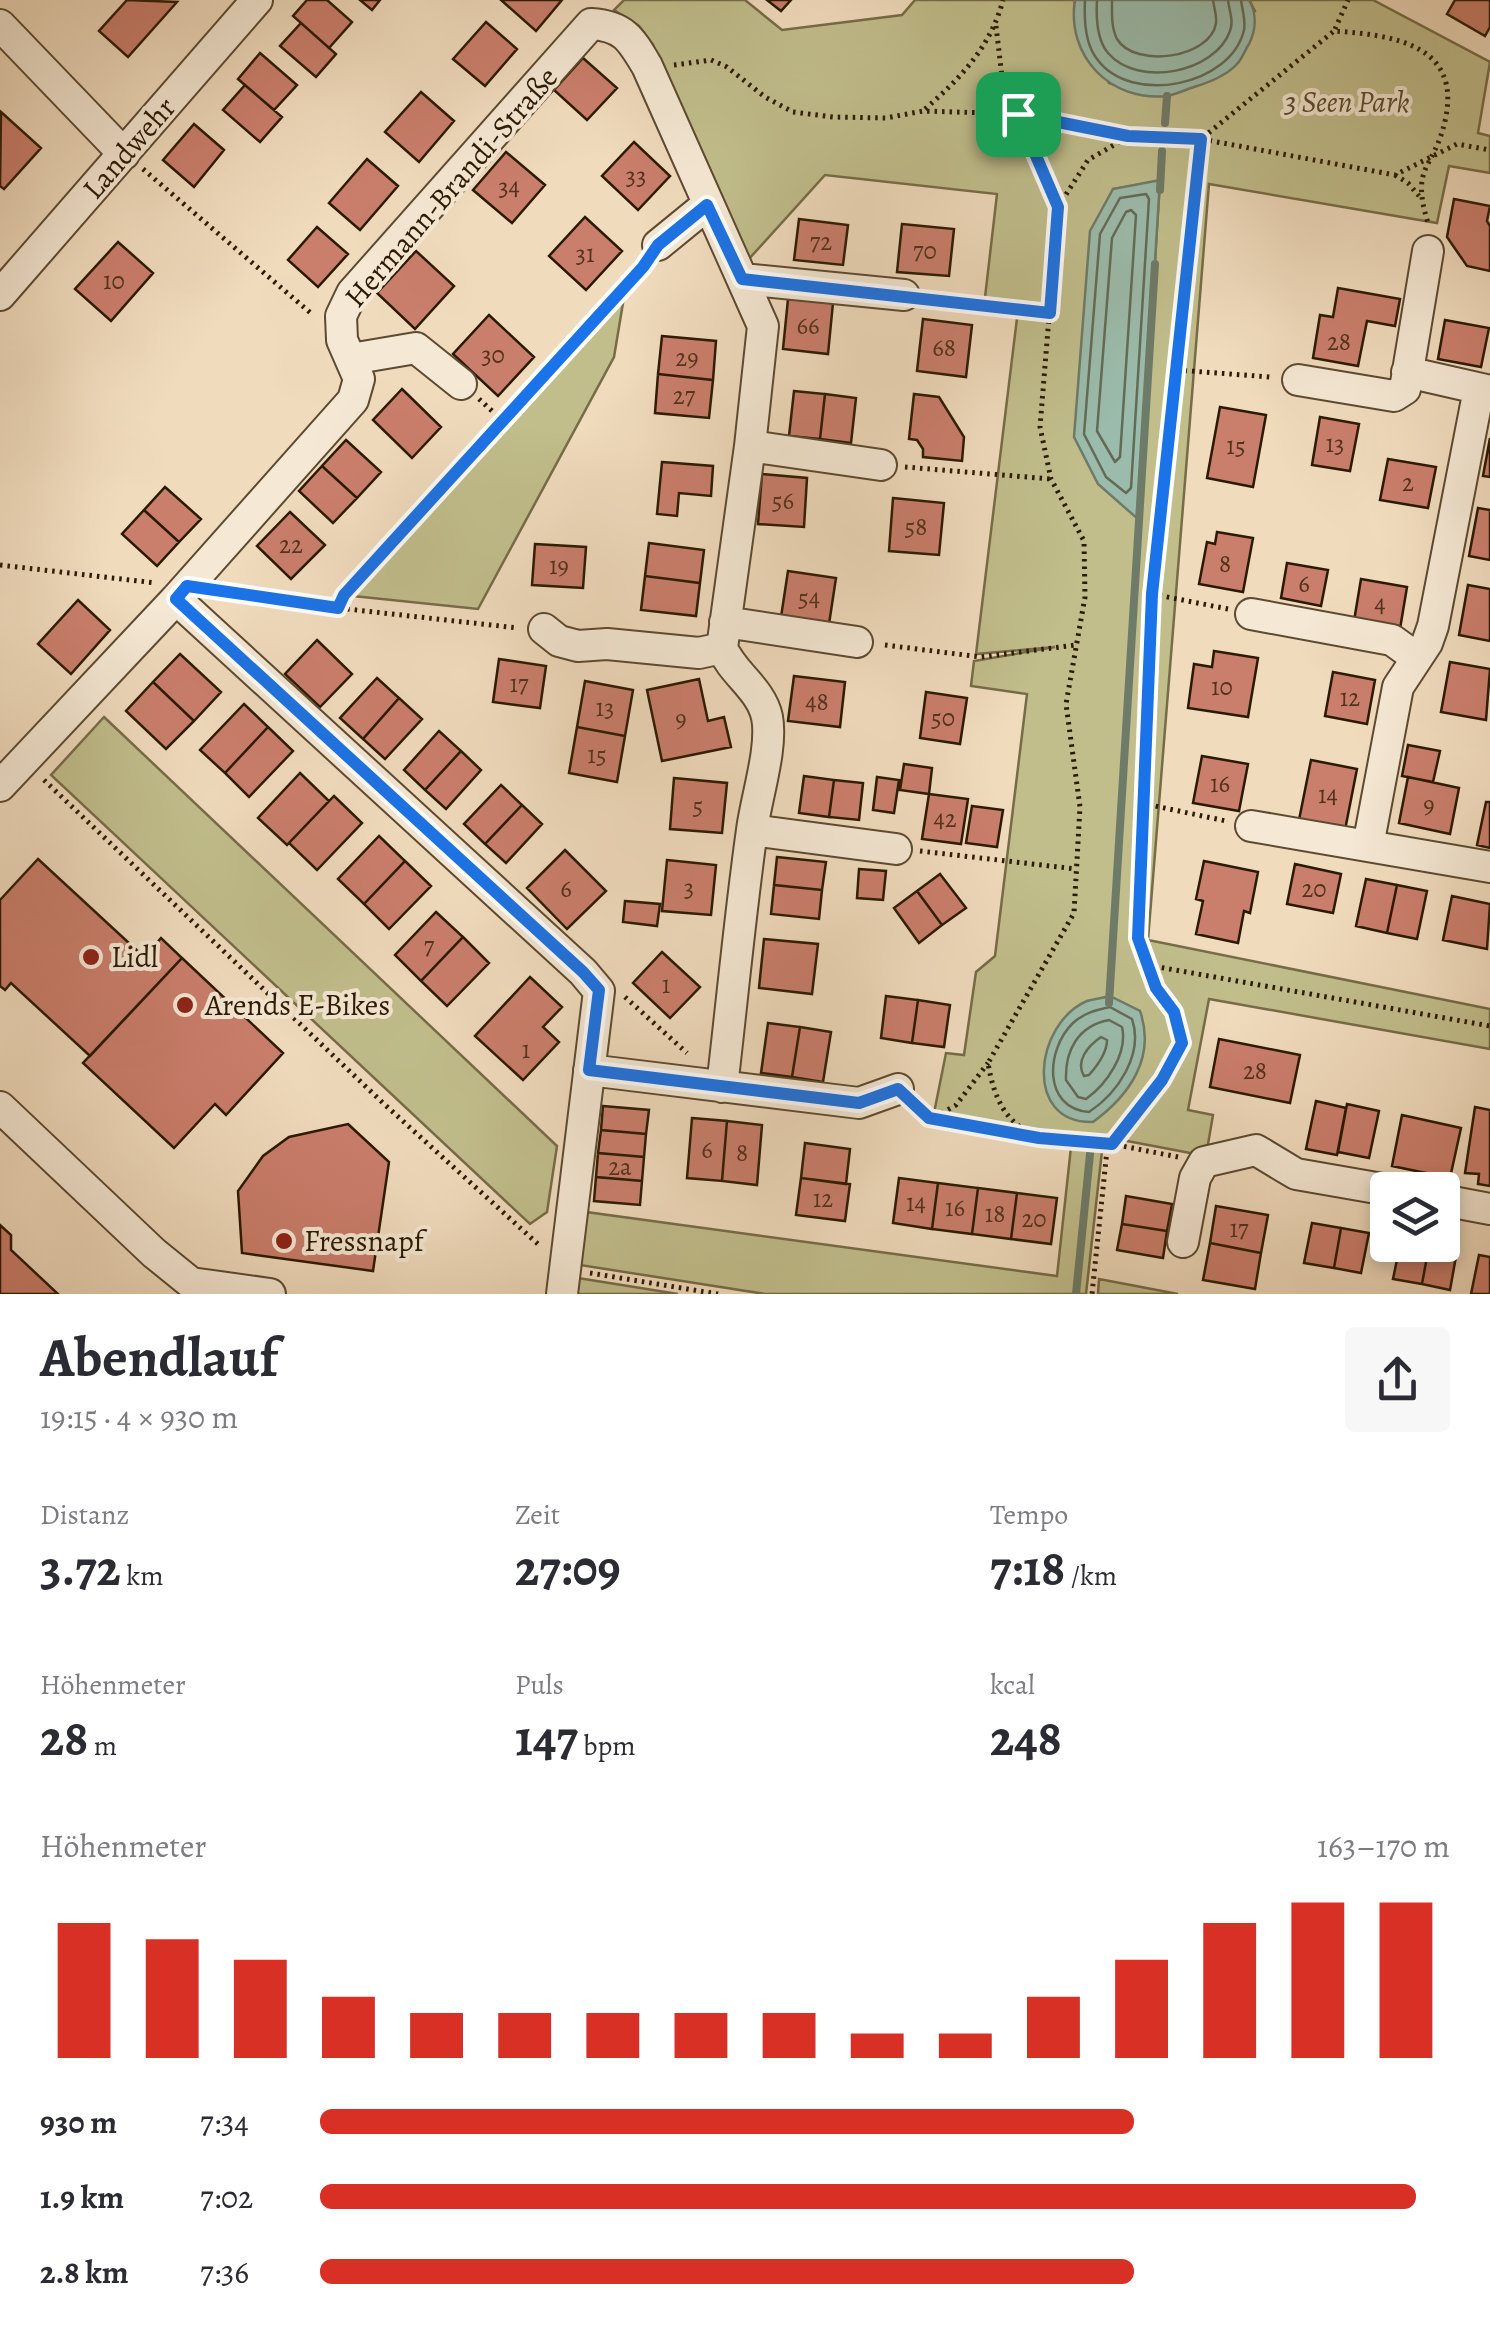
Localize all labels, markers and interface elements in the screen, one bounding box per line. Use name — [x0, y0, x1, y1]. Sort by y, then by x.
street label: Hermann-Brandi-Straße — [335, 58, 567, 316]
pin — [976, 72, 1061, 157]
park label: 3 Seen Park — [1283, 82, 1410, 122]
icon: arrive — [991, 87, 1046, 142]
street label: Landwehr — [73, 88, 185, 208]
house number: 33 — [626, 159, 646, 193]
house number: 34 — [498, 170, 520, 204]
house number: 72 — [810, 225, 832, 259]
house number: 70 — [913, 234, 937, 268]
house number: 31 — [576, 237, 594, 271]
house number: 10 — [103, 264, 125, 298]
house number: 66 — [796, 309, 820, 343]
house number: 28 — [1327, 325, 1351, 359]
house number: 68 — [932, 331, 956, 365]
house number: 30 — [481, 338, 505, 372]
house number: 29 — [675, 341, 699, 375]
house number: 27 — [673, 379, 696, 413]
house number: 13 — [1326, 427, 1344, 461]
house number: 15 — [1226, 429, 1246, 463]
house number: 2 — [1402, 466, 1414, 500]
house number: 56 — [772, 484, 794, 518]
house number: 58 — [905, 510, 927, 544]
house number: 22 — [279, 528, 303, 562]
house number: 8 — [1219, 547, 1231, 581]
house number: 19 — [549, 549, 569, 583]
house number: 6 — [1298, 567, 1310, 601]
house number: 54 — [798, 581, 820, 615]
house number: 4 — [1374, 587, 1386, 621]
house number: 17 — [509, 667, 529, 701]
house number: 10 — [1211, 670, 1233, 704]
house number: 12 — [1340, 681, 1360, 715]
house number: 48 — [805, 685, 829, 719]
house number: 13 — [596, 691, 614, 725]
house number: 50 — [931, 701, 955, 735]
house number: 9 — [675, 702, 687, 736]
house number: 15 — [587, 738, 607, 772]
house number: 16 — [1210, 767, 1230, 801]
house number: 14 — [1318, 778, 1338, 812]
house number: 9 — [1423, 788, 1435, 822]
house number: 5 — [693, 789, 703, 823]
house number: 42 — [933, 802, 957, 836]
house number: 3 — [684, 871, 694, 905]
house number: 6 — [560, 872, 572, 906]
house number: 20 — [1301, 872, 1327, 906]
house number: 7 — [424, 929, 435, 963]
place label: Lidl — [111, 937, 158, 977]
marker: Lidl — [80, 946, 102, 968]
house number: 1 — [662, 968, 670, 1002]
place label: Arends E-Bikes — [204, 985, 390, 1025]
marker: Arends E-Bikes — [174, 994, 196, 1016]
house number: 1 — [522, 1033, 530, 1067]
house number: 28 — [1243, 1054, 1267, 1088]
house number: 6 — [701, 1133, 713, 1167]
house number: 8 — [736, 1136, 748, 1170]
house number: 2a — [608, 1150, 632, 1184]
map controls — [1370, 1172, 1460, 1262]
button: layers — [1370, 1172, 1460, 1262]
house number: 12 — [813, 1182, 833, 1216]
house number: 14 — [906, 1186, 926, 1220]
house number: 16 — [945, 1191, 965, 1225]
house number: 18 — [985, 1197, 1005, 1231]
house number: 20 — [1021, 1202, 1047, 1236]
house number: 17 — [1229, 1212, 1249, 1246]
place label: Fressnapf — [304, 1221, 428, 1261]
marker: Fressnapf — [273, 1230, 295, 1252]
text: Abendlauf — [40, 1320, 278, 1395]
button: share — [1345, 1327, 1450, 1432]
text: 19:15 · 4 × 930 m — [40, 1395, 238, 1439]
text: Distanz — [40, 1496, 129, 1534]
text: Zeit — [515, 1496, 560, 1534]
text: Tempo — [990, 1496, 1068, 1534]
text: 3.72 — [40, 1534, 121, 1602]
text: 27:09 — [515, 1534, 621, 1602]
text: 7:18 — [990, 1534, 1065, 1602]
text: km — [121, 1557, 164, 1595]
text: /km — [1065, 1557, 1117, 1595]
text: Höhenmeter — [40, 1666, 186, 1704]
text: Puls — [515, 1666, 564, 1704]
text: kcal — [990, 1666, 1035, 1704]
text: 28 — [40, 1704, 88, 1772]
text: 147 — [515, 1704, 578, 1772]
text: 248 — [990, 1704, 1062, 1772]
text: m — [88, 1727, 117, 1765]
text: bpm — [578, 1727, 636, 1765]
text: Höhenmeter — [40, 1824, 207, 1868]
text: 163–170 m — [1317, 1824, 1450, 1868]
text: 930 m — [40, 2100, 117, 2144]
text: 7:34 — [200, 2100, 249, 2144]
text: 1.9 km — [40, 2175, 124, 2219]
text: 7:02 — [200, 2175, 253, 2219]
text: 2.8 km — [40, 2250, 129, 2294]
text: 7:36 — [200, 2250, 249, 2294]

